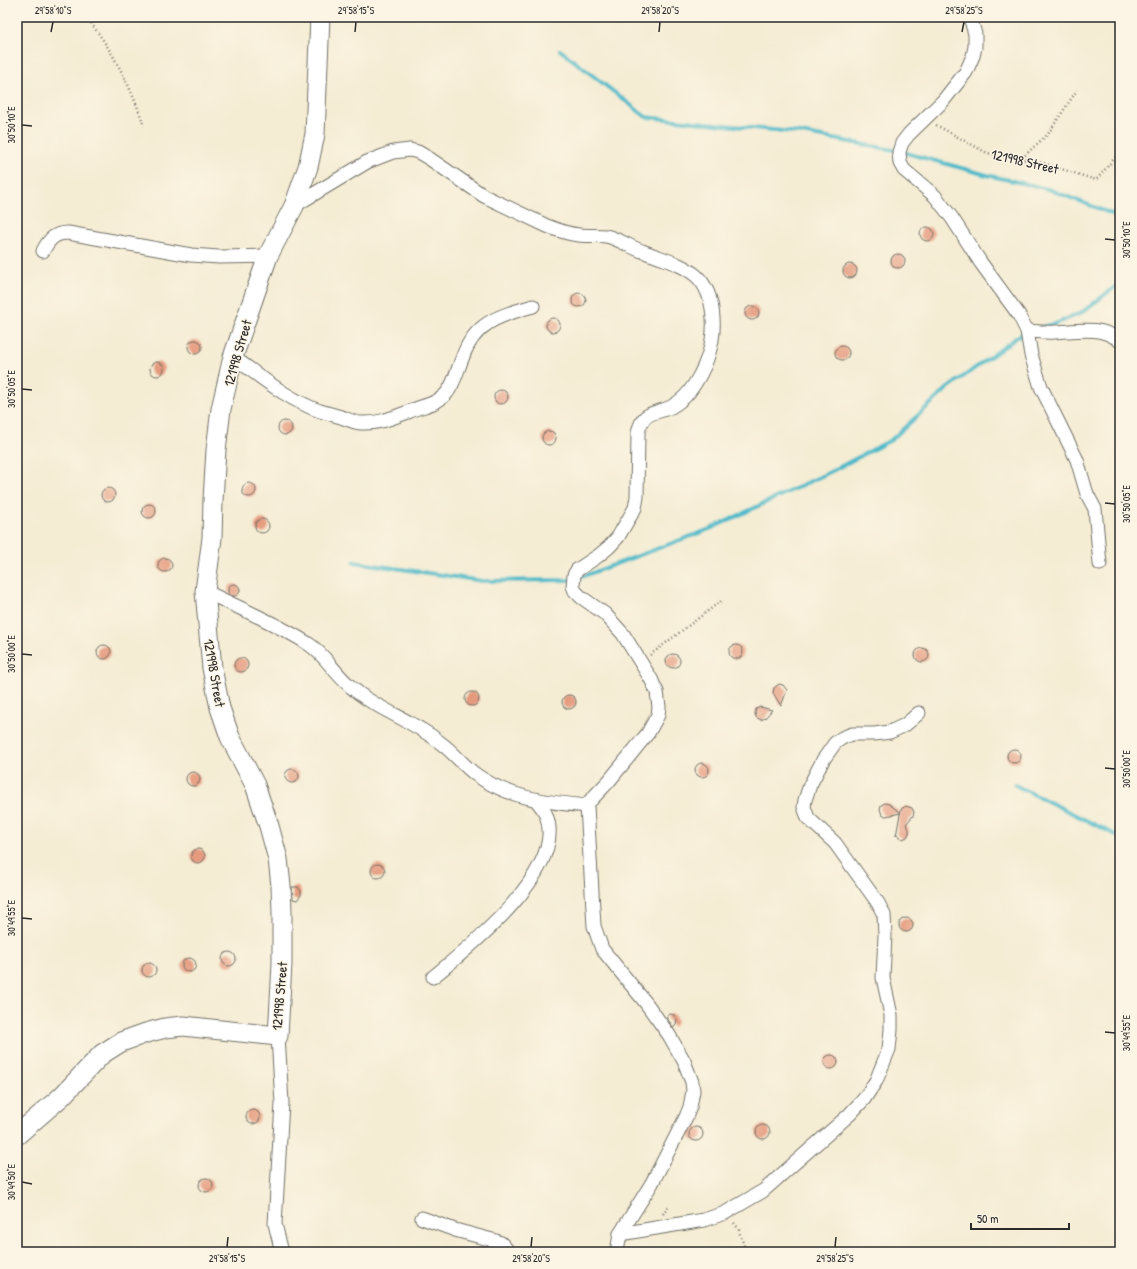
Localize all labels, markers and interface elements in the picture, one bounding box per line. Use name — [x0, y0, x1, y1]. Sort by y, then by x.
text: 29°58'10"S — [35, 4, 72, 17]
text: 29°58'15"S — [338, 4, 375, 17]
text: 29°58'20"S — [641, 4, 679, 17]
text: 29°58'25"S — [945, 4, 983, 17]
text: 30°50'10"E — [5, 106, 18, 144]
street label: 121998 Street — [989, 144, 1061, 178]
text: 30°50'10"E — [1120, 221, 1133, 259]
street label: 121998 Street — [218, 317, 256, 389]
text: 30°50'05"E — [5, 370, 18, 408]
text: 30°50'05"E — [1120, 485, 1133, 523]
text: 30°50'00"E — [5, 634, 18, 673]
street label: 121998 Street — [200, 637, 230, 709]
text: 30°50'00"E — [1120, 749, 1133, 788]
text: 30°49'55"E — [5, 899, 18, 936]
street label: 121998 Street — [267, 961, 291, 1031]
text: 30°49'55"E — [1120, 1014, 1133, 1051]
text: 30°49'50"E — [5, 1163, 18, 1200]
scale bar — [971, 1205, 1069, 1231]
text: 50 m — [977, 1210, 998, 1227]
text: 29°58'15"S — [209, 1252, 246, 1265]
text: 29°58'20"S — [512, 1252, 550, 1265]
text: 29°58'25"S — [816, 1252, 854, 1265]

